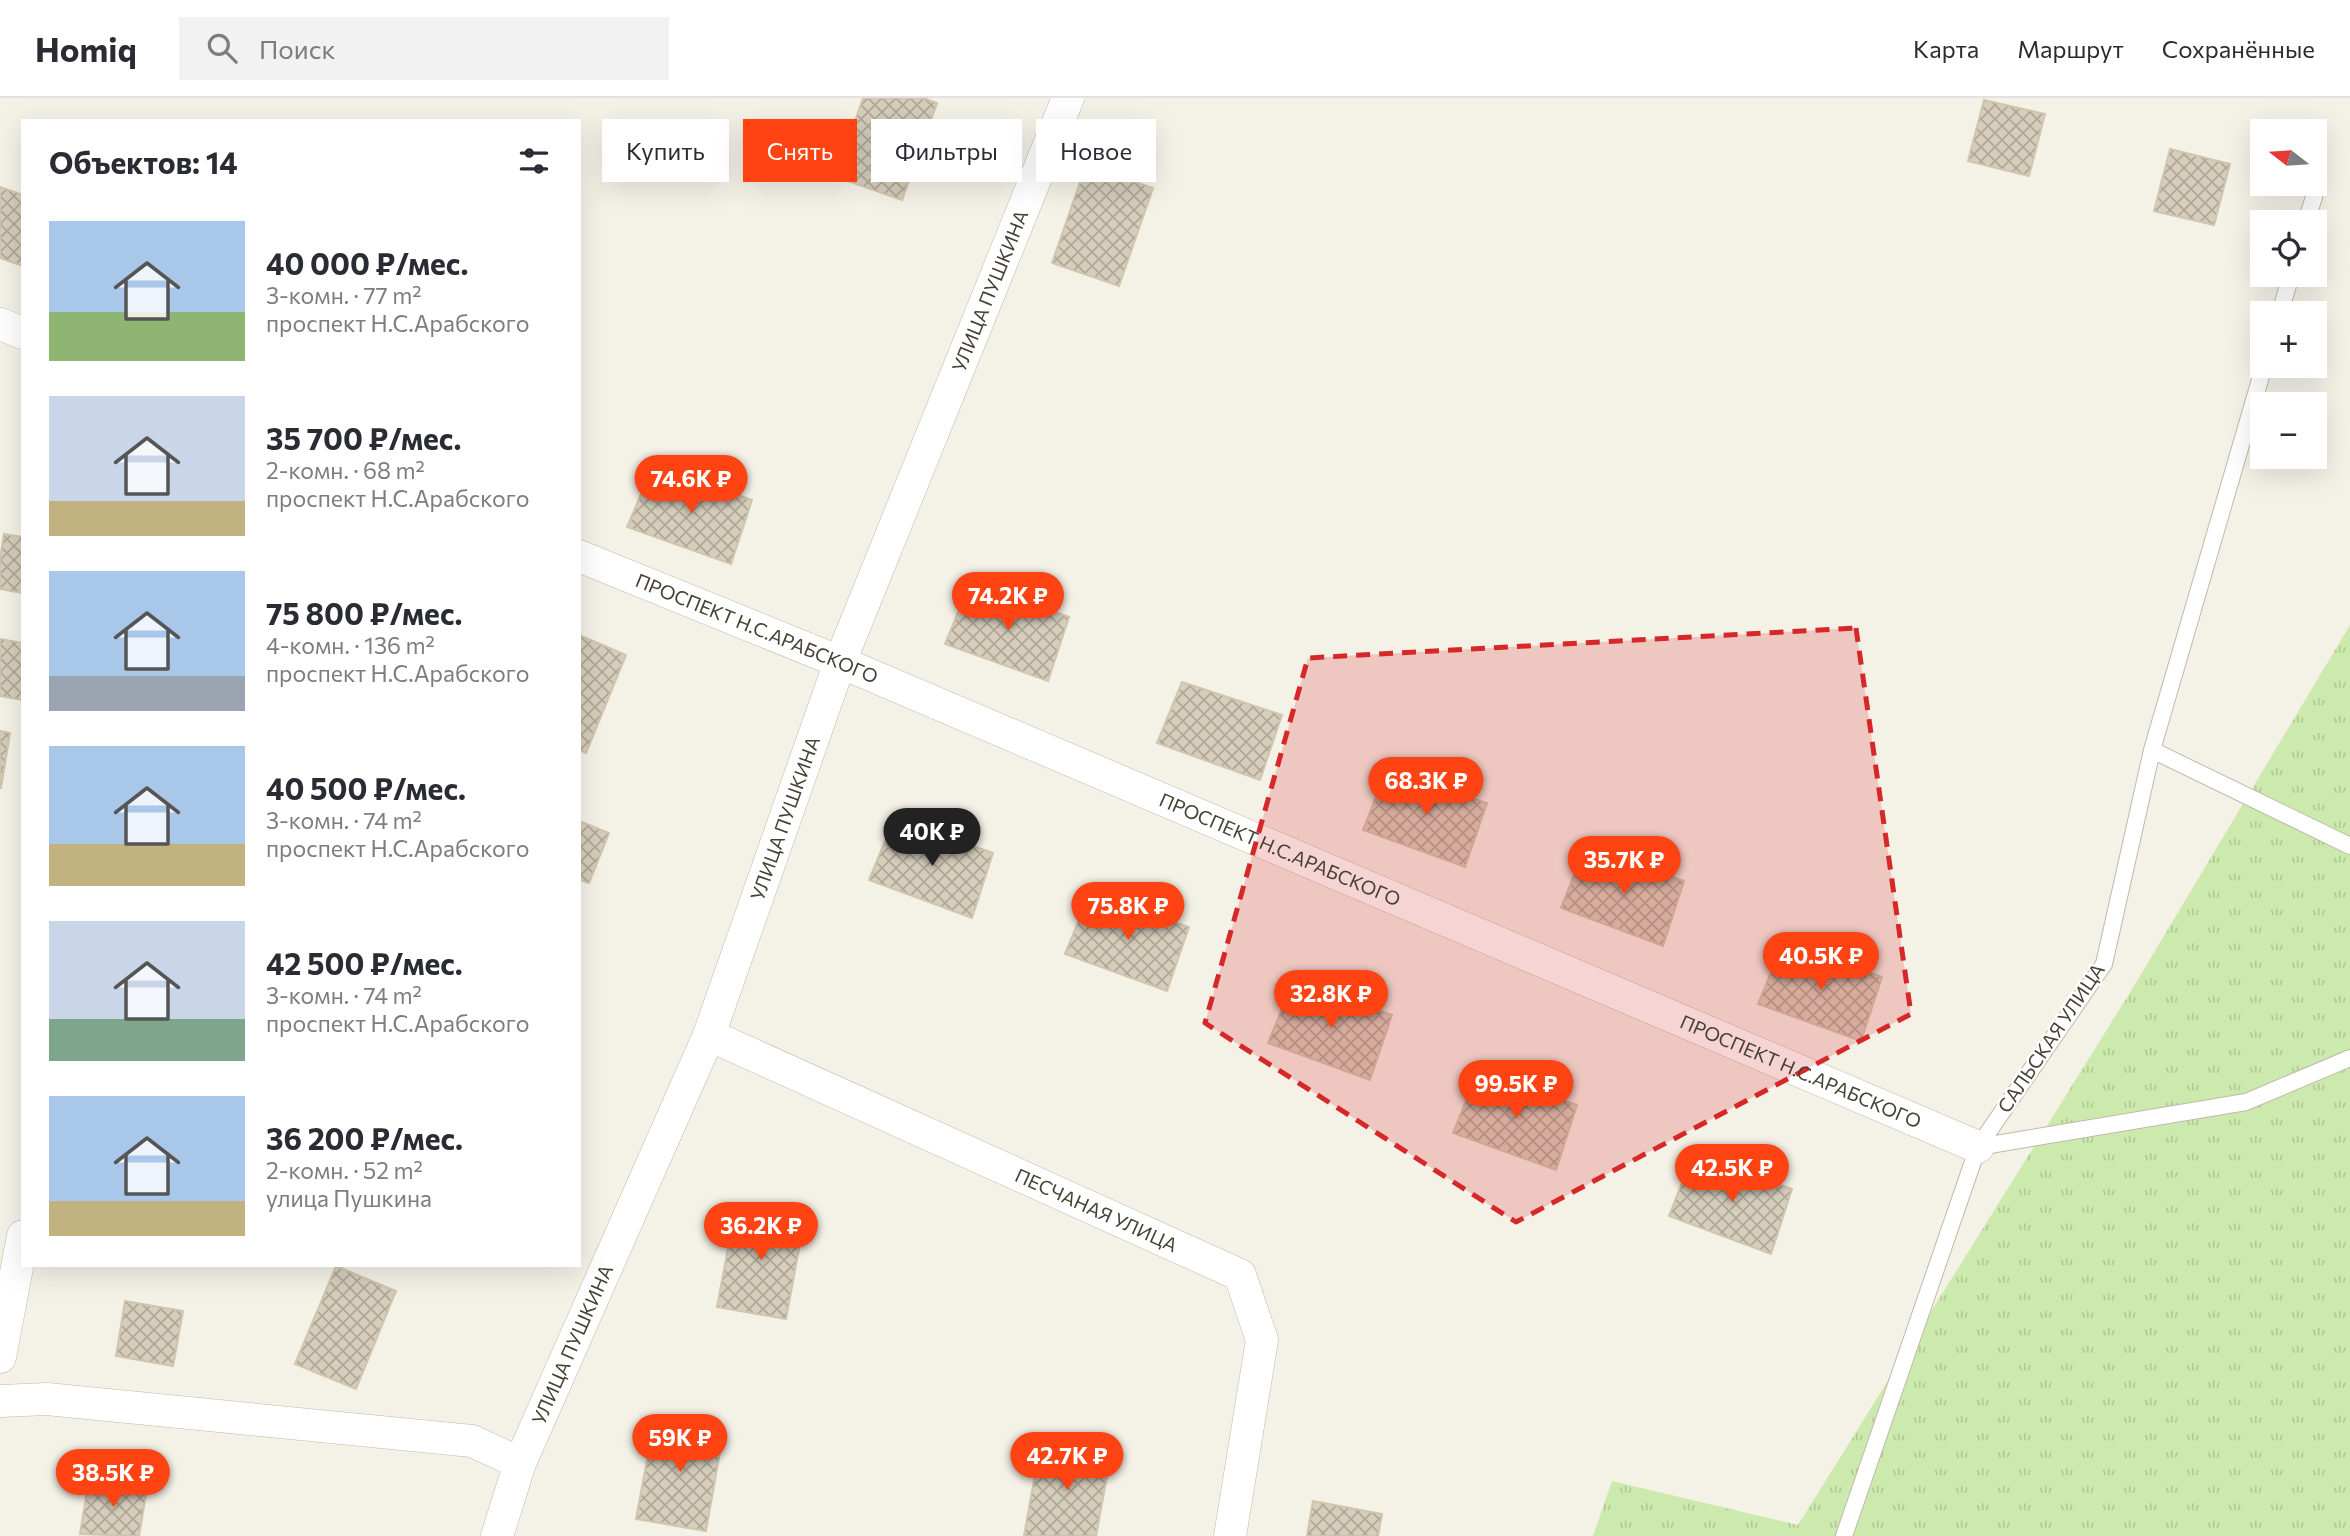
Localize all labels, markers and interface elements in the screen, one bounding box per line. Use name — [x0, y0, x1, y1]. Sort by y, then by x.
search box — [179, 17, 669, 80]
text: Homiq — [35, 28, 137, 69]
icon: search — [203, 29, 241, 67]
text: Поиск — [259, 33, 336, 64]
text: Карта — [1913, 34, 1979, 63]
text: Маршрут — [2017, 34, 2124, 63]
text: Сохранённые — [2162, 34, 2315, 63]
chip: Купить — [602, 119, 729, 182]
chip: Снять — [743, 119, 857, 182]
chip: Фильтры — [871, 119, 1022, 182]
chip: Новое — [1036, 119, 1156, 182]
north arrow — [2250, 119, 2328, 196]
map controls — [2250, 119, 2327, 469]
icon: filters — [515, 142, 553, 180]
text: Объектов: 14 — [49, 143, 238, 180]
street label: УЛИЦА ПУШКИНА — [947, 207, 1033, 375]
button: locate — [2250, 210, 2327, 287]
text: 40 000 ₽/мес. — [266, 244, 468, 281]
icon: home — [105, 249, 189, 333]
text: 3-комн. · 77 m² — [266, 281, 421, 309]
button: + — [2250, 301, 2327, 378]
text: проспект Н.С.Арабского — [266, 309, 529, 337]
button: − — [2250, 392, 2327, 469]
text: 35 700 ₽/мес. — [266, 419, 461, 456]
icon: home — [105, 424, 189, 508]
text: 2-комн. · 68 m² — [266, 456, 425, 484]
pin: 74.6K ₽ — [626, 456, 756, 515]
text: 74.6K ₽ — [651, 464, 731, 492]
text: проспект Н.С.Арабского — [266, 484, 529, 512]
street label: ПРОСПЕКТ Н.С.АРАБСКОГО — [632, 568, 882, 688]
pin: 74.2K ₽ — [943, 573, 1073, 632]
text: 74.2K ₽ — [968, 581, 1048, 609]
text: 75 800 ₽/мес. — [266, 594, 462, 631]
icon: home — [105, 599, 189, 683]
text: 4-комн. · 136 m² — [266, 631, 435, 659]
text: проспект Н.С.Арабского — [266, 659, 529, 687]
street label: УЛИЦА ПУШКИНА — [745, 733, 824, 903]
pin: 68.3K ₽ — [1361, 758, 1491, 817]
text: 68.3K ₽ — [1384, 766, 1468, 794]
text: 40 500 ₽/мес. — [266, 769, 466, 806]
icon: home — [105, 774, 189, 858]
street label: ПРОСПЕКТ Н.С.АРАБСКОГО — [1156, 788, 1404, 911]
text: 3-комн. · 74 m² — [266, 806, 422, 834]
pin: 40K ₽ — [883, 808, 981, 868]
text: 40K ₽ — [899, 817, 965, 845]
text: проспект Н.С.Арабского — [266, 834, 529, 862]
pin: 35.7K ₽ — [1559, 836, 1689, 896]
text: 35.7K ₽ — [1584, 845, 1664, 873]
pin: 75.8K ₽ — [1063, 882, 1193, 942]
text: 75.8K ₽ — [1087, 891, 1169, 919]
pin: 40.5K ₽ — [1756, 932, 1886, 992]
text: 40.5K ₽ — [1779, 941, 1863, 969]
text: 42 500 ₽/мес. — [266, 944, 463, 981]
icon: home — [105, 949, 189, 1033]
street label: САЛЬСКАЯ УЛИЦА — [1992, 959, 2109, 1117]
pin: 32.8K ₽ — [1266, 970, 1396, 1030]
text: 32.8K ₽ — [1290, 979, 1372, 1007]
text: 3-комн. · 74 m² — [266, 981, 422, 1009]
text: проспект Н.С.Арабского — [266, 1009, 529, 1037]
street label: ПРОСПЕКТ Н.С.АРАБСКОГО — [1677, 1009, 1925, 1132]
pin: 99.5K ₽ — [1451, 1060, 1581, 1120]
text: 99.5K ₽ — [1474, 1069, 1558, 1097]
text: 36 200 ₽/мес. — [266, 1119, 463, 1156]
icon: home — [105, 1124, 189, 1208]
pin: 42.5K ₽ — [1667, 1144, 1797, 1204]
text: 42.5K ₽ — [1691, 1153, 1773, 1181]
text: 2-комн. · 52 m² — [266, 1156, 423, 1184]
street label: ПЕСЧАНАЯ УЛИЦА — [1012, 1163, 1181, 1256]
text: улица Пушкина — [266, 1184, 432, 1212]
pin: 36.2K ₽ — [696, 1202, 826, 1262]
text: 36.2K ₽ — [720, 1211, 802, 1239]
street label: УЛИЦА ПУШКИНА — [527, 1261, 617, 1428]
pin: 59K ₽ — [631, 1414, 729, 1474]
text: 59K ₽ — [648, 1423, 712, 1451]
pin: 42.7K ₽ — [1002, 1432, 1132, 1492]
text: 42.7K ₽ — [1026, 1441, 1108, 1469]
pin: 38.5K ₽ — [48, 1450, 178, 1509]
text: 38.5K ₽ — [72, 1458, 154, 1486]

